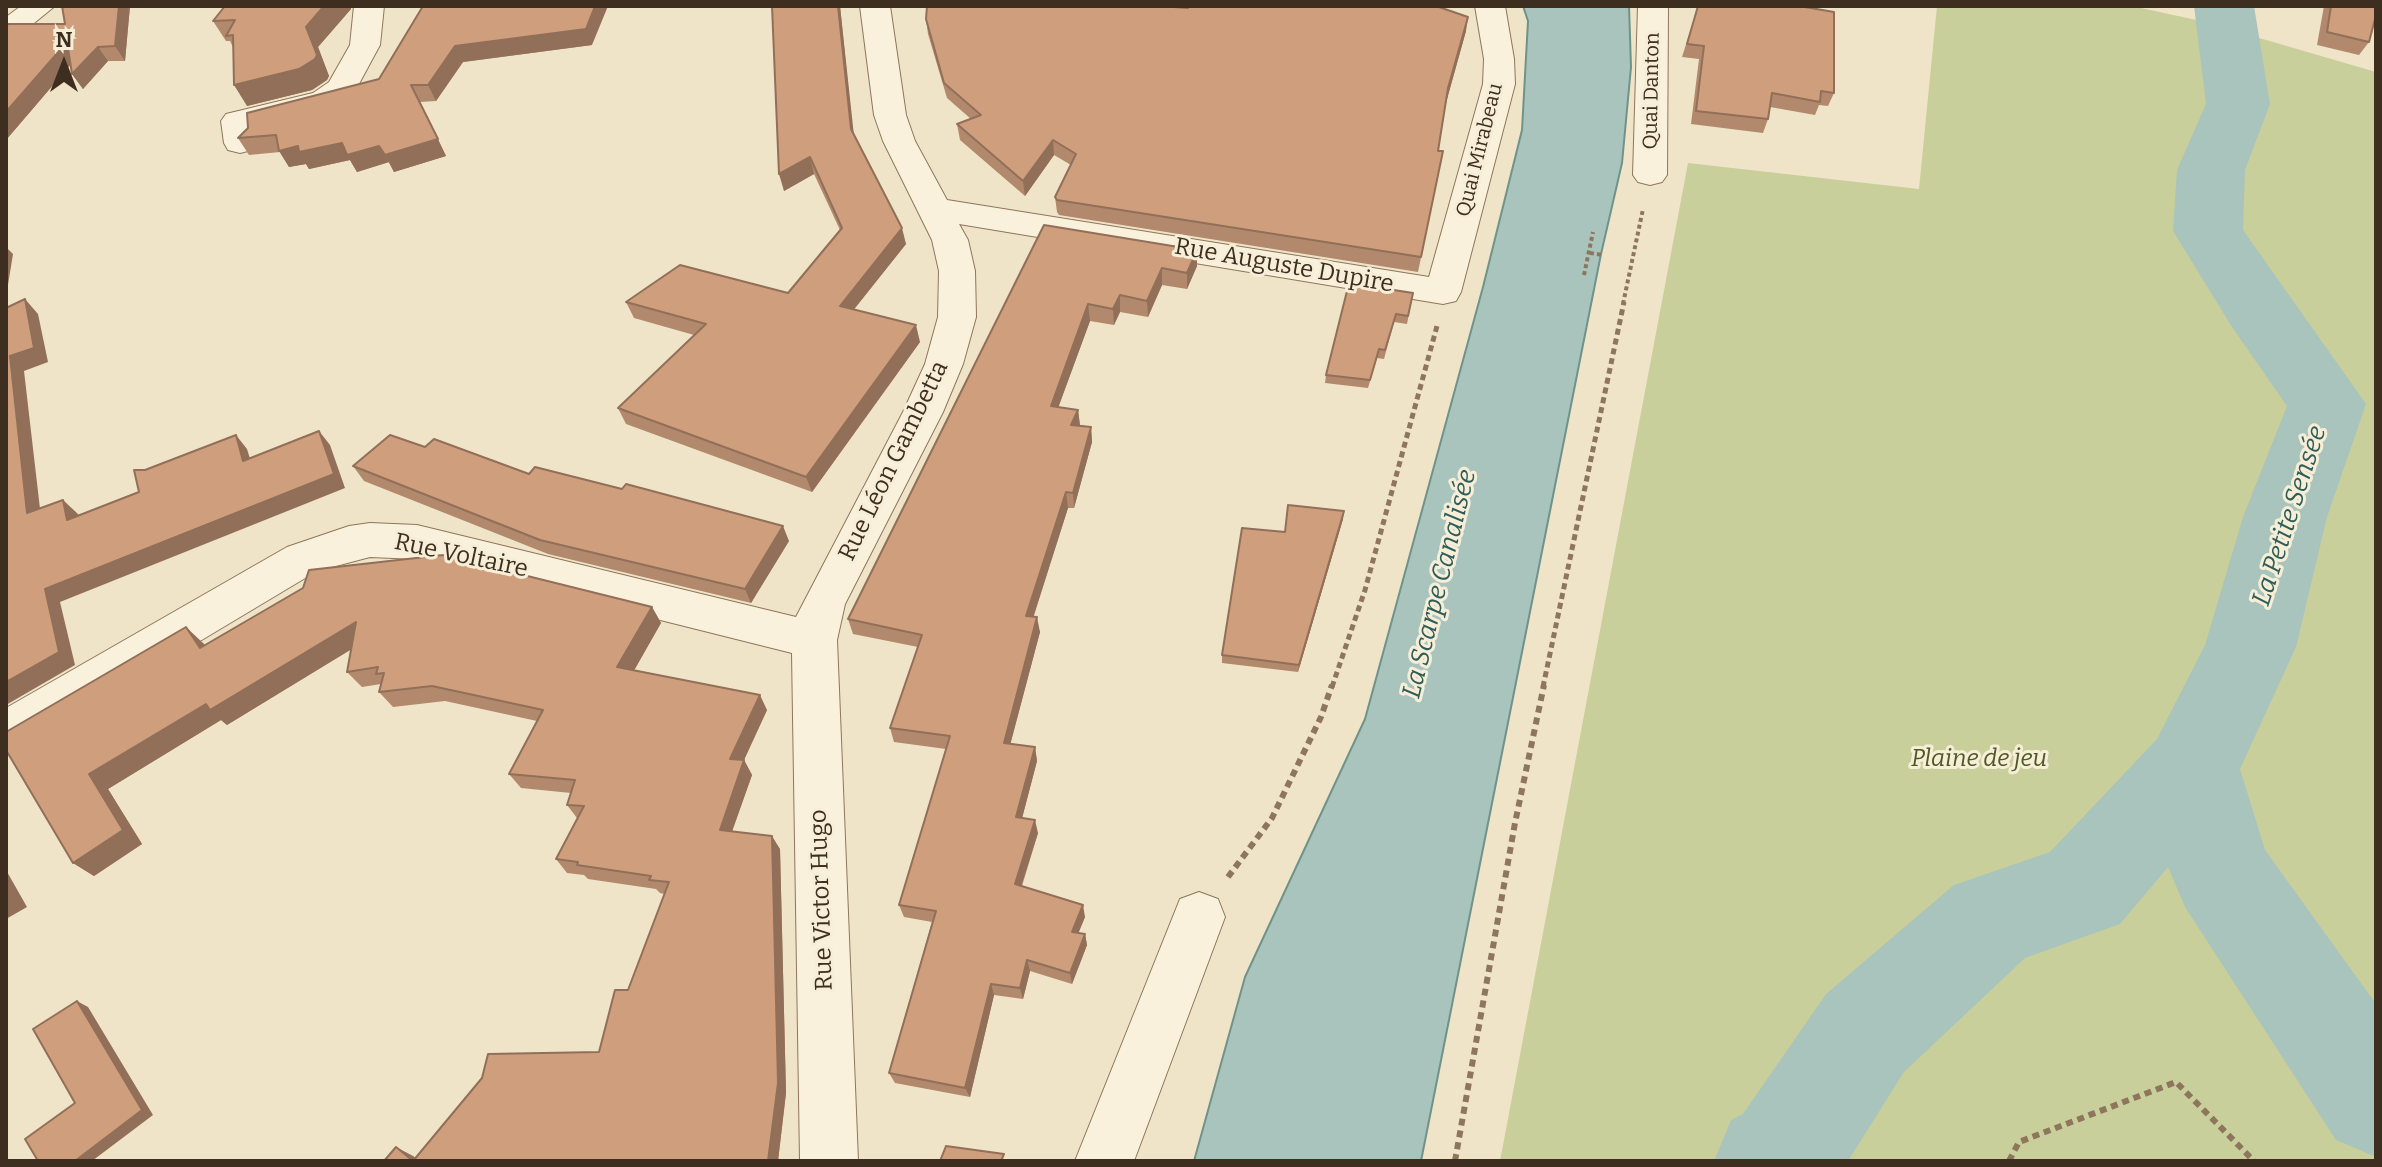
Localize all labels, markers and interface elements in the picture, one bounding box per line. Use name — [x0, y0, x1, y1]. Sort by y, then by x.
north arrow — [24, 24, 104, 104]
text: N — [56, 26, 72, 53]
street label: Quai Danton — [1639, 32, 1665, 150]
street label: Quai Mirabeau — [1452, 81, 1508, 219]
street label: Rue Auguste Dupire — [1172, 233, 1396, 299]
street label: Rue Léon Gambetta — [833, 356, 955, 566]
water label: La Petite Sensée — [2246, 422, 2334, 610]
water label: La Scarpe Canalisée — [1397, 467, 1483, 701]
street label: Rue Voltaire — [392, 528, 530, 584]
park label: Plaine de jeu — [1911, 745, 2047, 773]
street label: Rue Victor Hugo — [804, 809, 840, 991]

